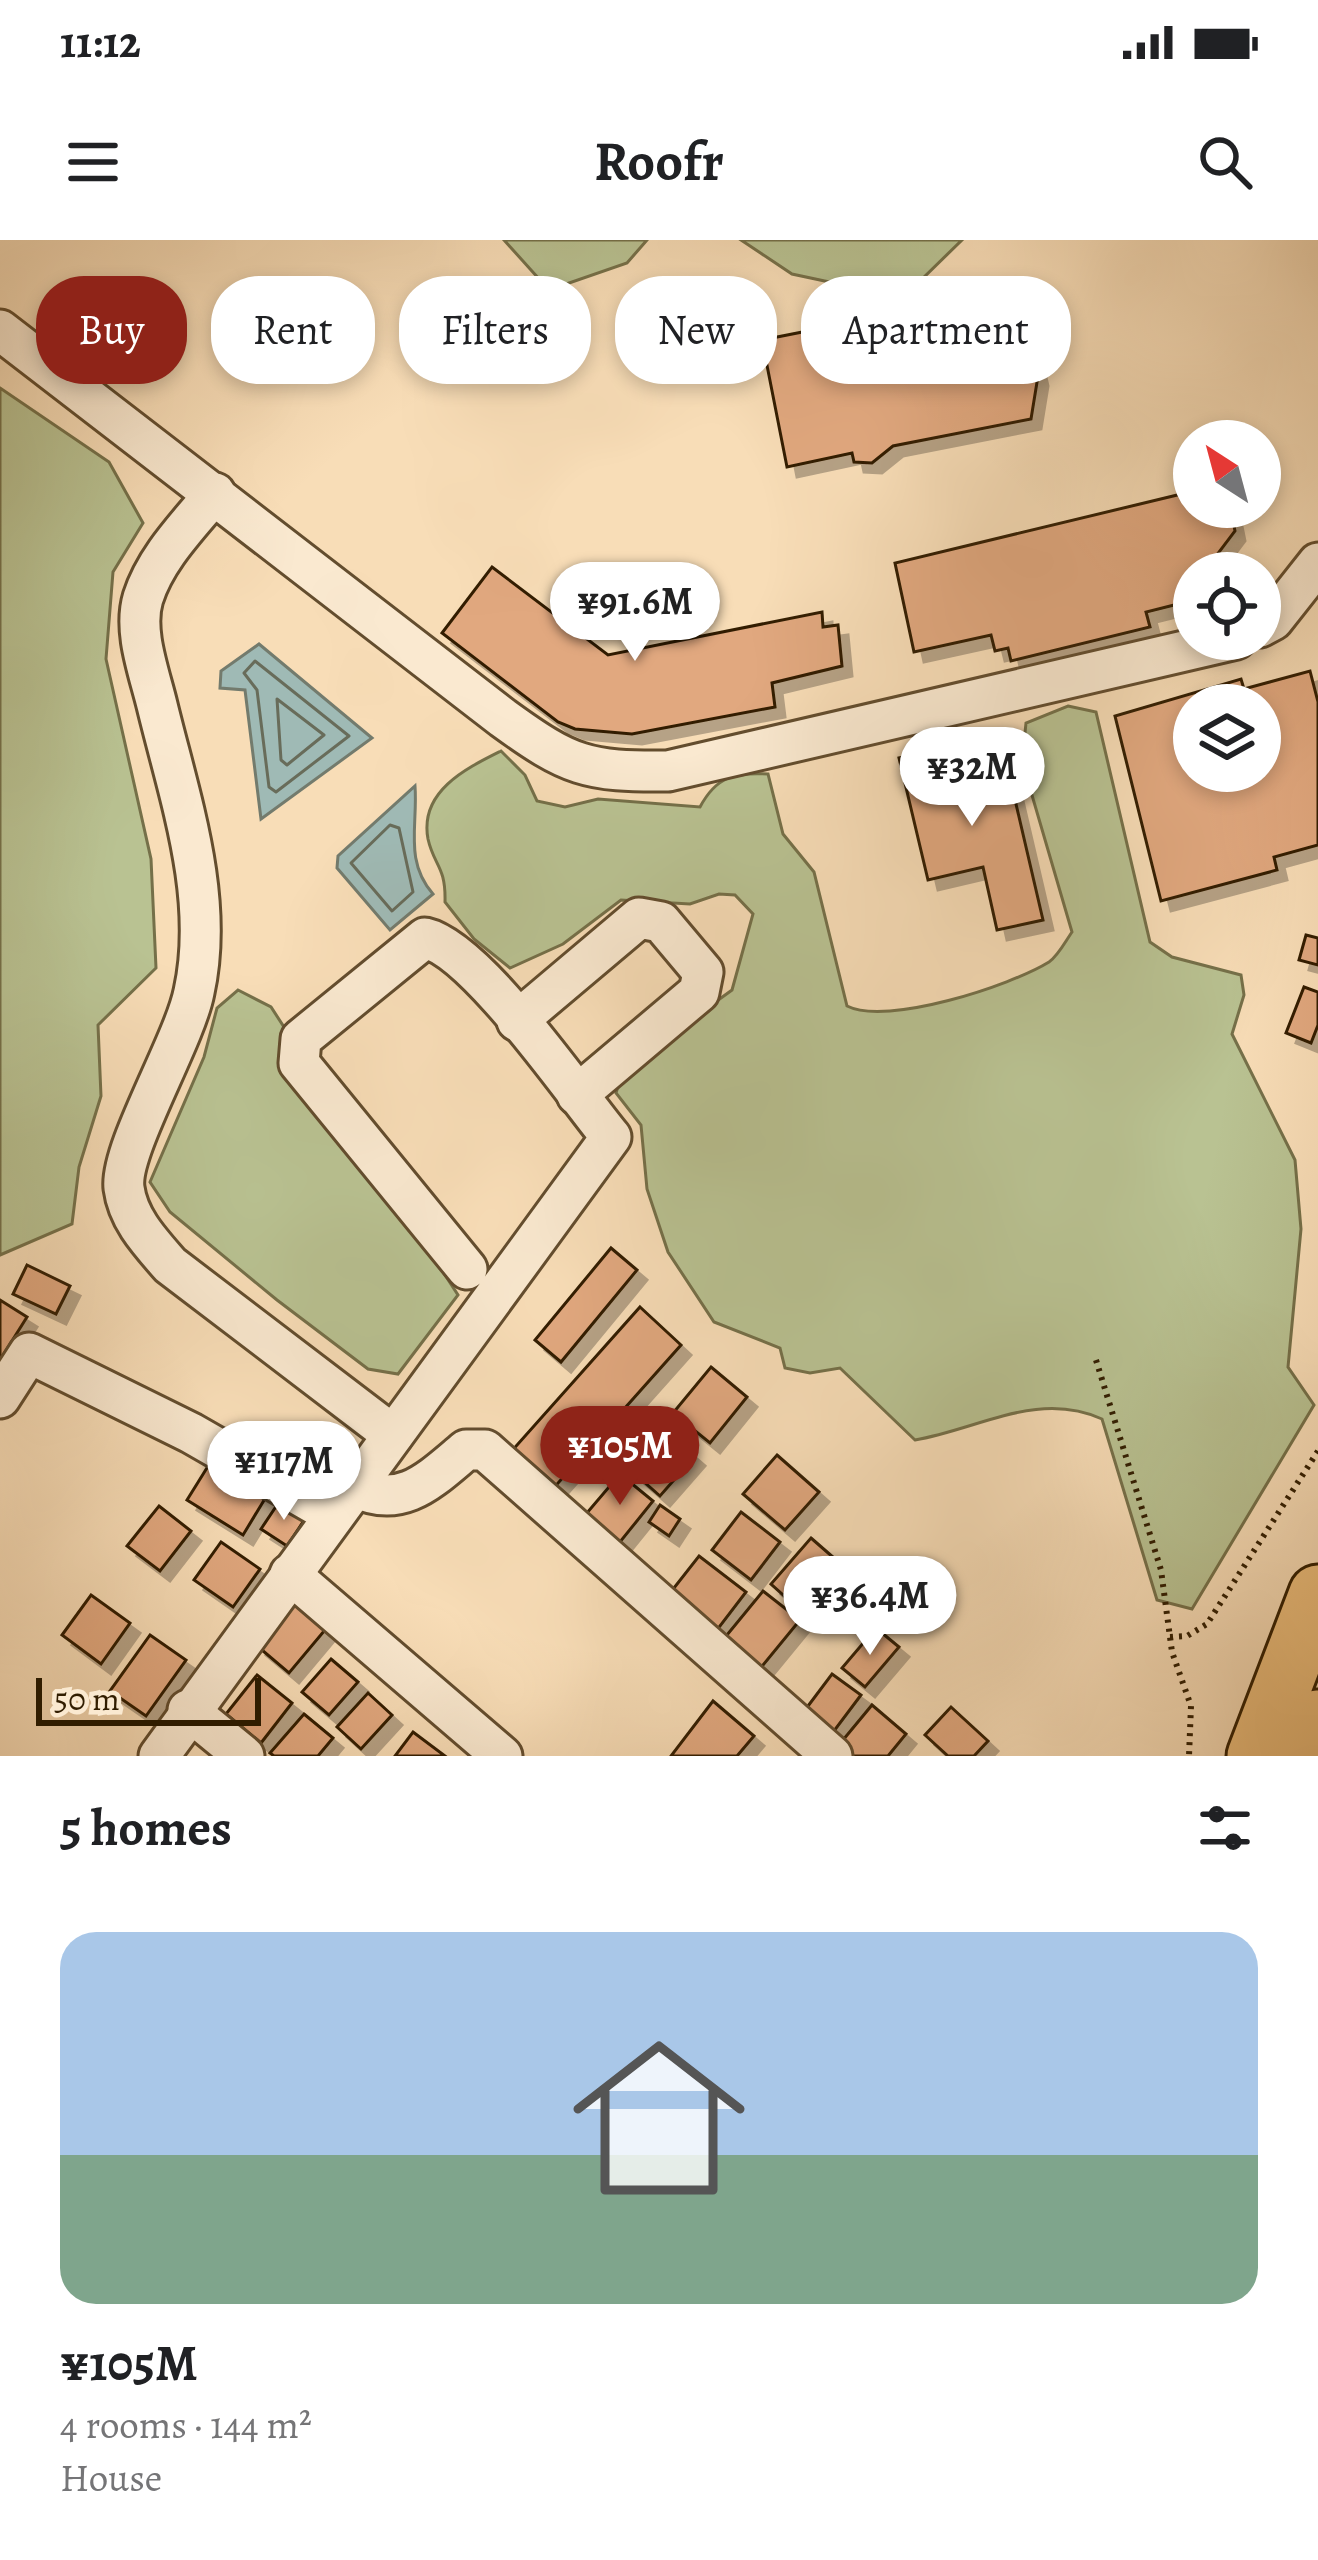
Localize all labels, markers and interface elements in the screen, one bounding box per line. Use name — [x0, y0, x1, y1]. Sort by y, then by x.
text: 11:12 — [60, 11, 141, 73]
text: Roofr — [594, 125, 724, 199]
icon: menu — [60, 129, 126, 195]
icon: search — [1192, 129, 1258, 195]
chip: Buy — [36, 276, 187, 384]
chip: Rent — [211, 276, 375, 384]
chip: Filters — [399, 276, 591, 384]
chip: New — [615, 276, 777, 384]
chip: Apartment — [801, 276, 1071, 384]
north arrow — [1173, 420, 1281, 528]
map controls — [1173, 420, 1281, 792]
button: locate — [1173, 552, 1281, 660]
pin: ¥91.6M — [537, 562, 733, 664]
text: ¥91.6M — [577, 574, 693, 627]
button: layers — [1173, 684, 1281, 792]
pin: ¥32M — [901, 727, 1043, 829]
text: ¥32M — [927, 739, 1017, 792]
pin: ¥105M — [536, 1406, 704, 1508]
text: ¥105M — [567, 1418, 673, 1471]
pin: ¥117M — [200, 1421, 368, 1523]
text: ¥117M — [234, 1433, 334, 1486]
pin: ¥36.4M — [772, 1556, 968, 1658]
text: ¥36.4M — [810, 1568, 930, 1621]
scale bar — [36, 1672, 261, 1725]
text: 50 m — [54, 1676, 120, 1721]
text: 5 homes — [60, 1793, 232, 1863]
icon: filters — [1192, 1795, 1258, 1861]
icon: home — [551, 2010, 767, 2226]
text: ¥105M — [60, 2328, 198, 2398]
text: 4 rooms · 144 m² — [60, 2398, 312, 2451]
text: House — [60, 2451, 162, 2504]

